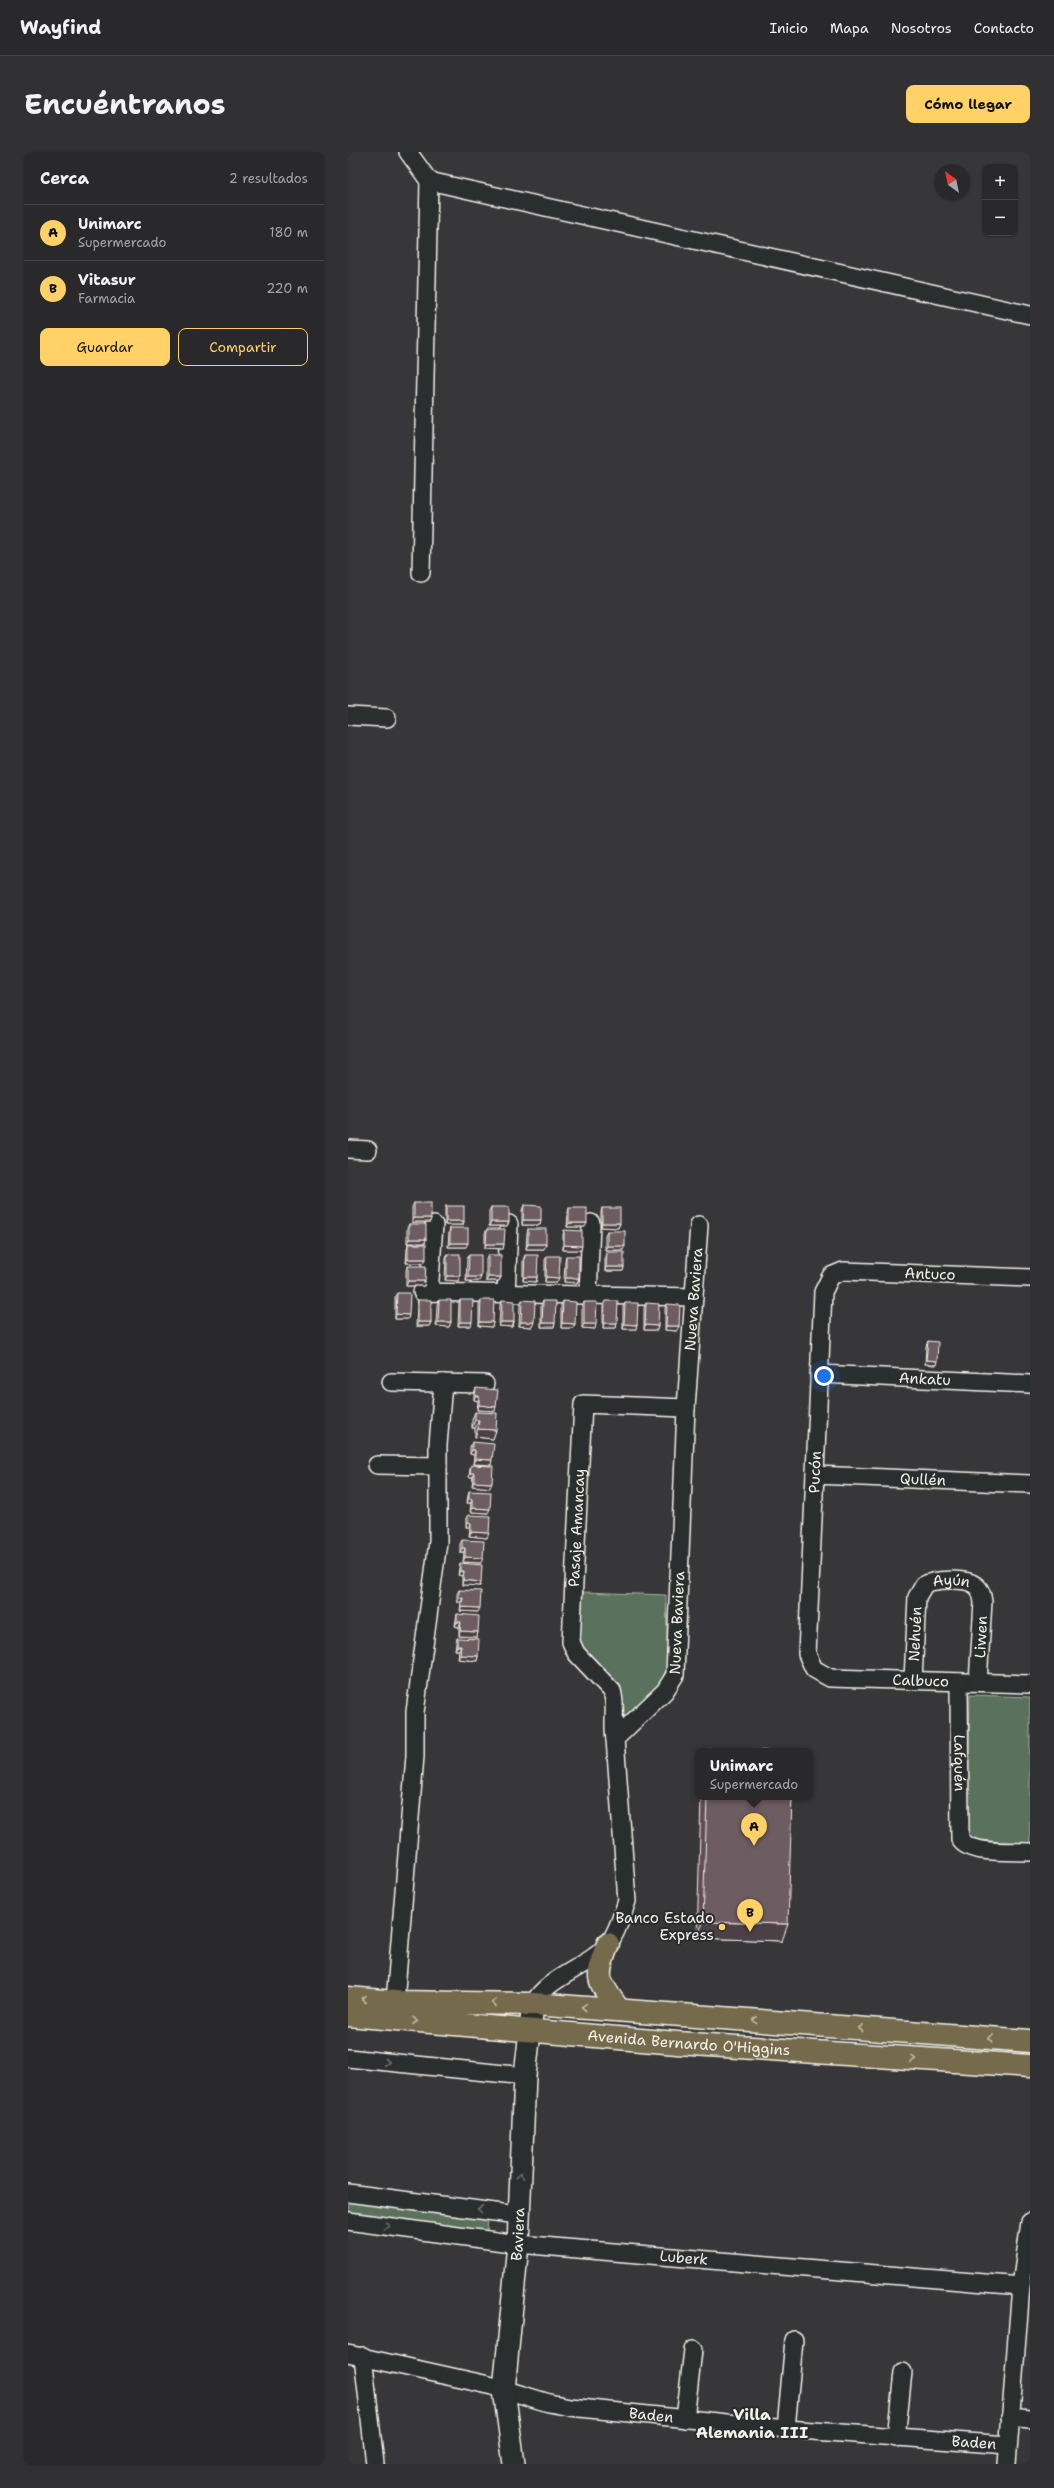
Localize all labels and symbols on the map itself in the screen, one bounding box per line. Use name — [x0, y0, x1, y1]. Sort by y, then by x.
north arrow — [934, 164, 970, 200]
street label: Nueva Baviera — [680, 1246, 707, 1352]
street label: Antuco — [904, 1263, 956, 1285]
your location — [814, 1366, 834, 1386]
street label: Ankatu — [898, 1368, 951, 1390]
street label: Pucón — [804, 1450, 826, 1494]
street label: Pasaje Amancay — [564, 1468, 590, 1587]
street label: Qullén — [899, 1469, 946, 1490]
street label: Nueva Baviera — [665, 1570, 689, 1675]
street label: Ayún — [931, 1570, 972, 1592]
street label: Nehuén — [904, 1606, 927, 1662]
street label: Liwen — [970, 1615, 992, 1659]
street label: Calbuco — [892, 1670, 949, 1692]
street label: Lafquén — [949, 1734, 970, 1792]
pin: A — [741, 1813, 767, 1846]
pin: B — [737, 1899, 763, 1932]
place label: Banco Estado Express — [615, 1908, 714, 1945]
marker: Banco Estado Express — [717, 1922, 727, 1932]
one-way arrow — [361, 1995, 367, 2004]
one-way arrow — [491, 1999, 497, 2007]
one-way arrow — [581, 2003, 587, 2012]
one-way arrow — [412, 2016, 418, 2025]
one-way arrow — [752, 2016, 758, 2025]
one-way arrow — [858, 2024, 864, 2032]
street label: Avenida Bernardo O'Higgins — [587, 2025, 791, 2060]
one-way arrow — [988, 2033, 994, 2042]
one-way arrow — [910, 2054, 916, 2063]
one-way arrow — [384, 2057, 390, 2066]
one-way arrow — [516, 2173, 525, 2179]
one-way arrow — [477, 2205, 483, 2214]
street label: Baviera — [506, 2207, 530, 2262]
one-way arrow — [384, 2221, 390, 2230]
street label: Luberk — [659, 2246, 709, 2270]
street label: Baden — [628, 2403, 675, 2427]
district label: Villa Alemania III — [696, 2404, 808, 2443]
street label: Baden — [951, 2431, 997, 2454]

